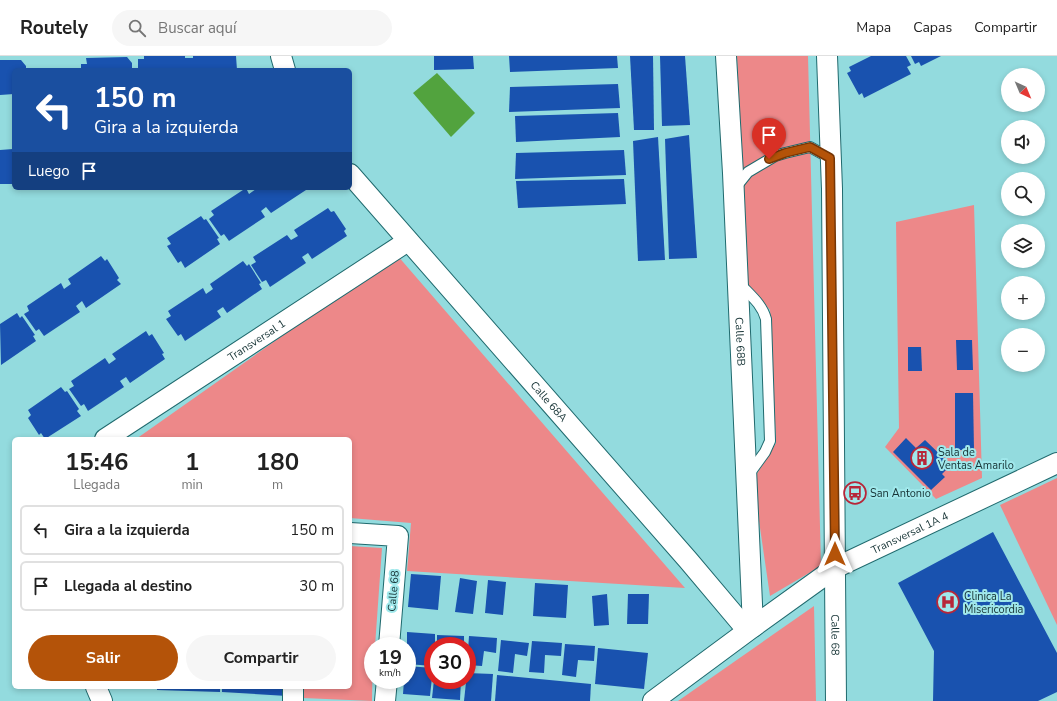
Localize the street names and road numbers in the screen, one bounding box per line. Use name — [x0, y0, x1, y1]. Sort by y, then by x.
street label: Transversal 1 — [225, 316, 289, 365]
street label: Calle 68B — [731, 317, 748, 366]
street label: Calle 68A — [527, 378, 571, 425]
street label: Transversal 1A 4 — [869, 508, 951, 558]
street label: Calle 68 — [384, 569, 403, 612]
street label: Calle 68 — [827, 614, 843, 656]

